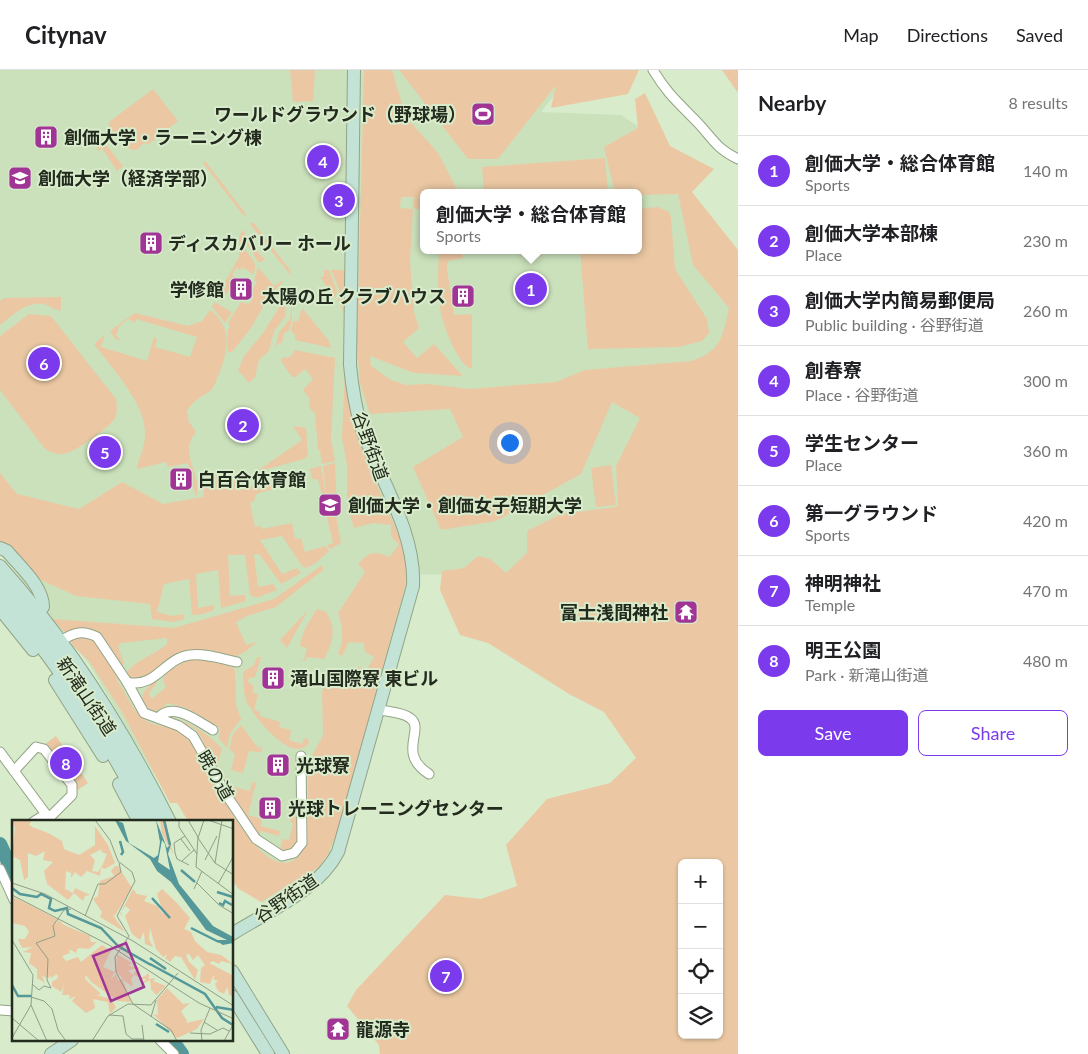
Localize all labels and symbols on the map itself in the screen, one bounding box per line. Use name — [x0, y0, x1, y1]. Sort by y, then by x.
sports icon: ワールドグラウンド（野球場） — [470, 101, 496, 127]
place label: ワールドグラウンド（野球場） — [214, 103, 466, 125]
building icon: 創価大学・ラーニング棟 — [33, 124, 59, 150]
place label: 創価大学・ラーニング棟 — [64, 126, 262, 148]
pin: 4 — [307, 142, 339, 180]
school or university icon: 創価大学（経済学部） — [7, 165, 33, 191]
place label: 創価大学（経済学部） — [38, 167, 218, 189]
pin: 3 — [323, 181, 355, 219]
building icon: ディスカバリー ホール — [138, 230, 164, 256]
place label: ディスカバリー ホール — [168, 232, 351, 254]
pin: 1 — [515, 270, 547, 308]
building icon: 学修館 — [228, 276, 254, 302]
place label: 学修館 — [170, 278, 224, 300]
building icon: 太陽の丘 クラブハウス — [450, 283, 476, 309]
place label: 太陽の丘 クラブハウス — [262, 285, 446, 307]
pin: 6 — [28, 344, 60, 382]
pin: 2 — [227, 406, 259, 444]
street label: 谷野街道 — [348, 408, 394, 484]
your location — [497, 430, 523, 456]
pin: 5 — [89, 433, 121, 471]
building icon: 白百合体育館 — [168, 466, 194, 492]
place label: 白百合体育館 — [198, 468, 306, 490]
school or university icon: 創価大学・創価女子短期大学 — [317, 492, 343, 518]
place label: 創価大学・創価女子短期大学 — [348, 494, 582, 516]
temple icon: 富士浅間神社 — [673, 599, 699, 625]
place label: 富士浅間神社 — [560, 601, 668, 623]
street label: 新滝山街道 — [53, 653, 121, 739]
building icon: 滝山国際寮 東ビル — [260, 665, 286, 691]
place label: 滝山国際寮 東ビル — [290, 667, 438, 689]
pin: 8 — [50, 744, 82, 782]
street label: 暁の道 — [193, 746, 239, 804]
building icon: 光球寮 — [265, 752, 291, 778]
place label: 光球寮 — [296, 754, 350, 776]
building icon: 光球トレーニングセンター — [257, 795, 283, 821]
place label: 光球トレーニングセンター — [288, 797, 504, 819]
inset map — [12, 820, 234, 1042]
street label: 谷野街道 — [250, 869, 322, 927]
pin: 7 — [430, 957, 462, 995]
temple icon: 龍源寺 — [325, 1016, 351, 1042]
place label: 龍源寺 — [356, 1018, 410, 1040]

